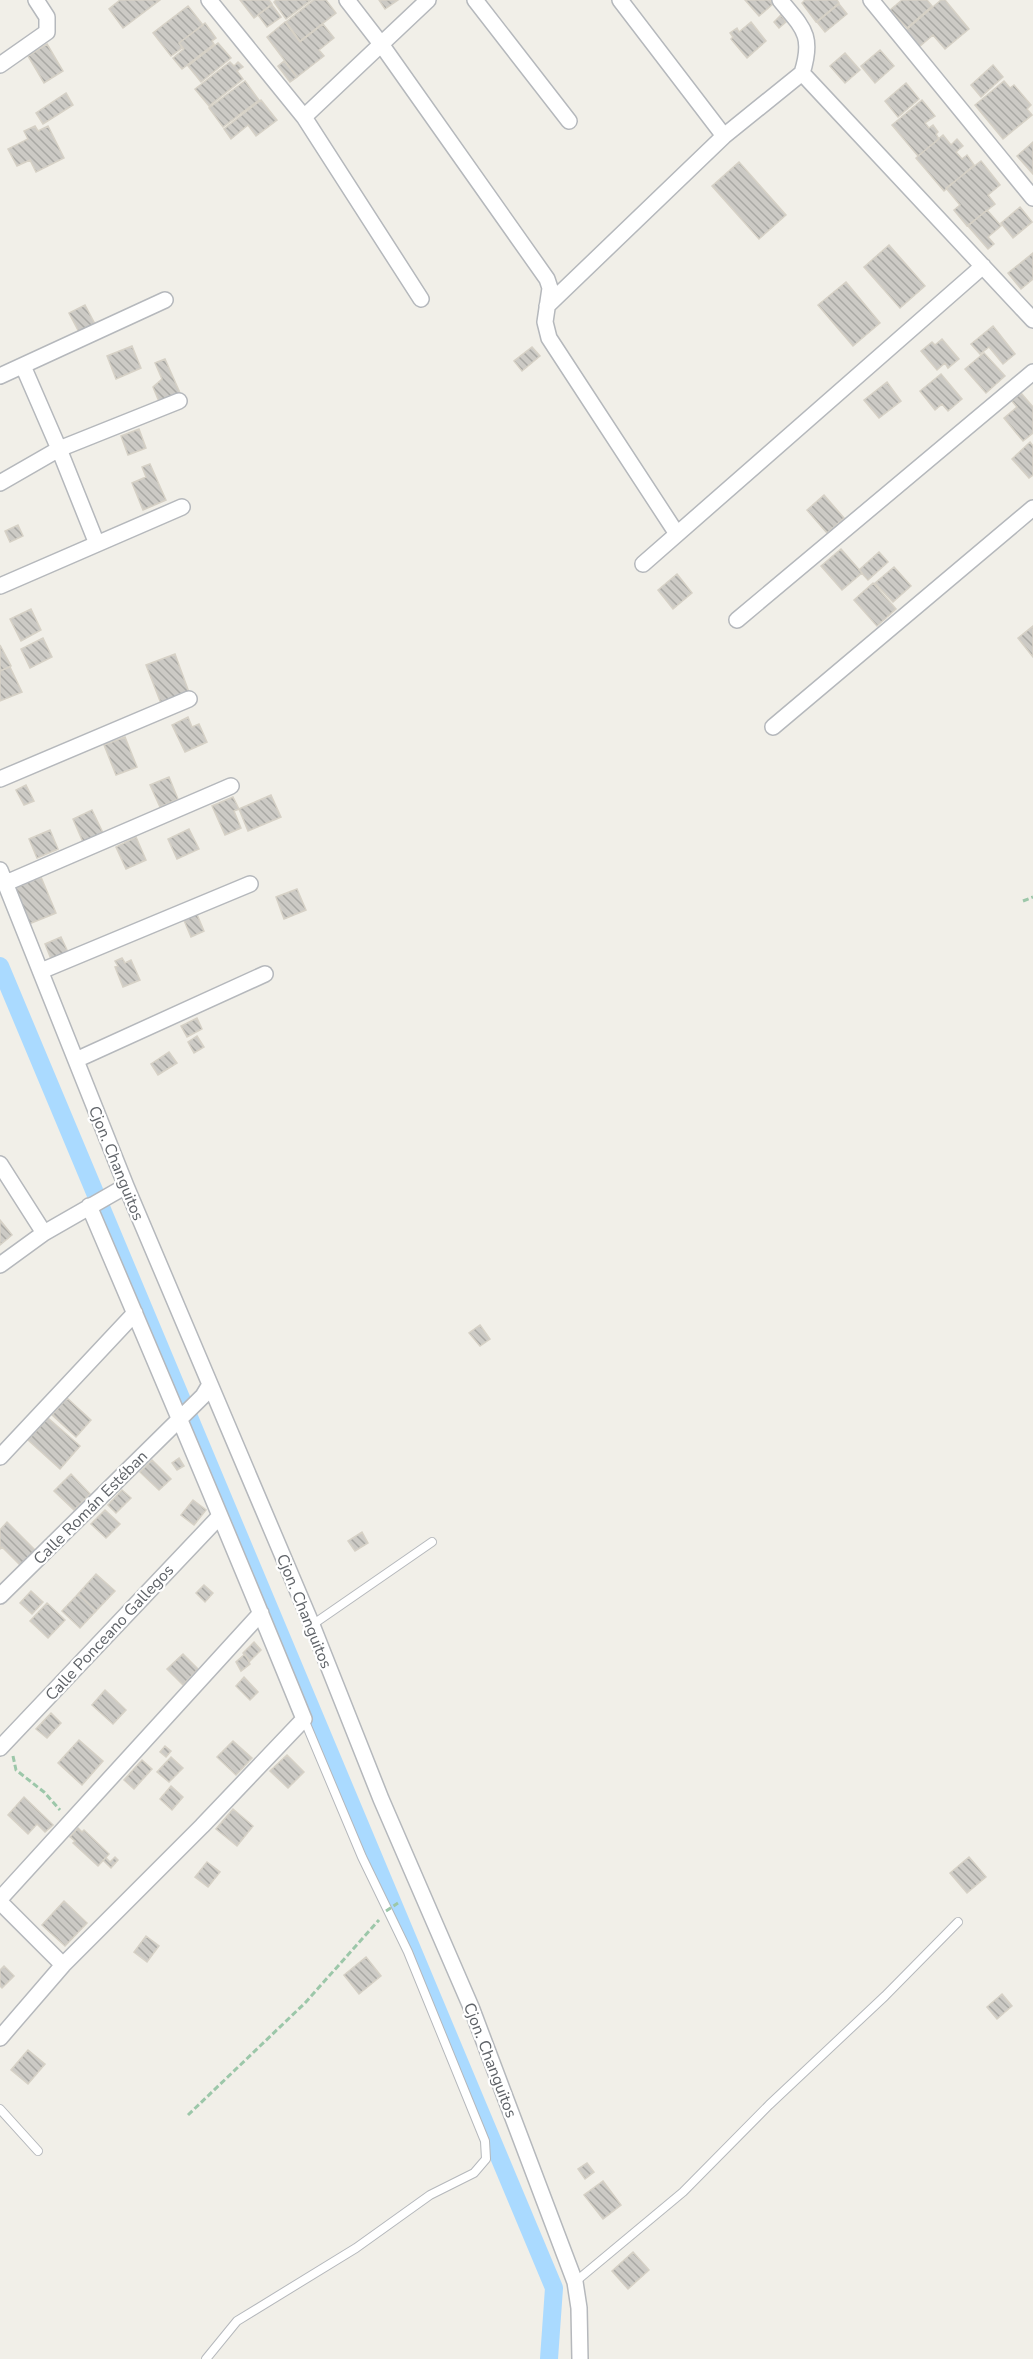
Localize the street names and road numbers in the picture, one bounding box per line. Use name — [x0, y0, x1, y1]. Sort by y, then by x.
street label: Cjon. Changuitos — [83, 1103, 149, 1224]
street label: Calle Román Estéban — [29, 1446, 153, 1570]
street label: Cjon. Changuitos — [271, 1551, 337, 1672]
street label: Calle Ponceano Gallegos — [41, 1560, 179, 1706]
street label: Cjon. Changuitos — [458, 2000, 522, 2121]

